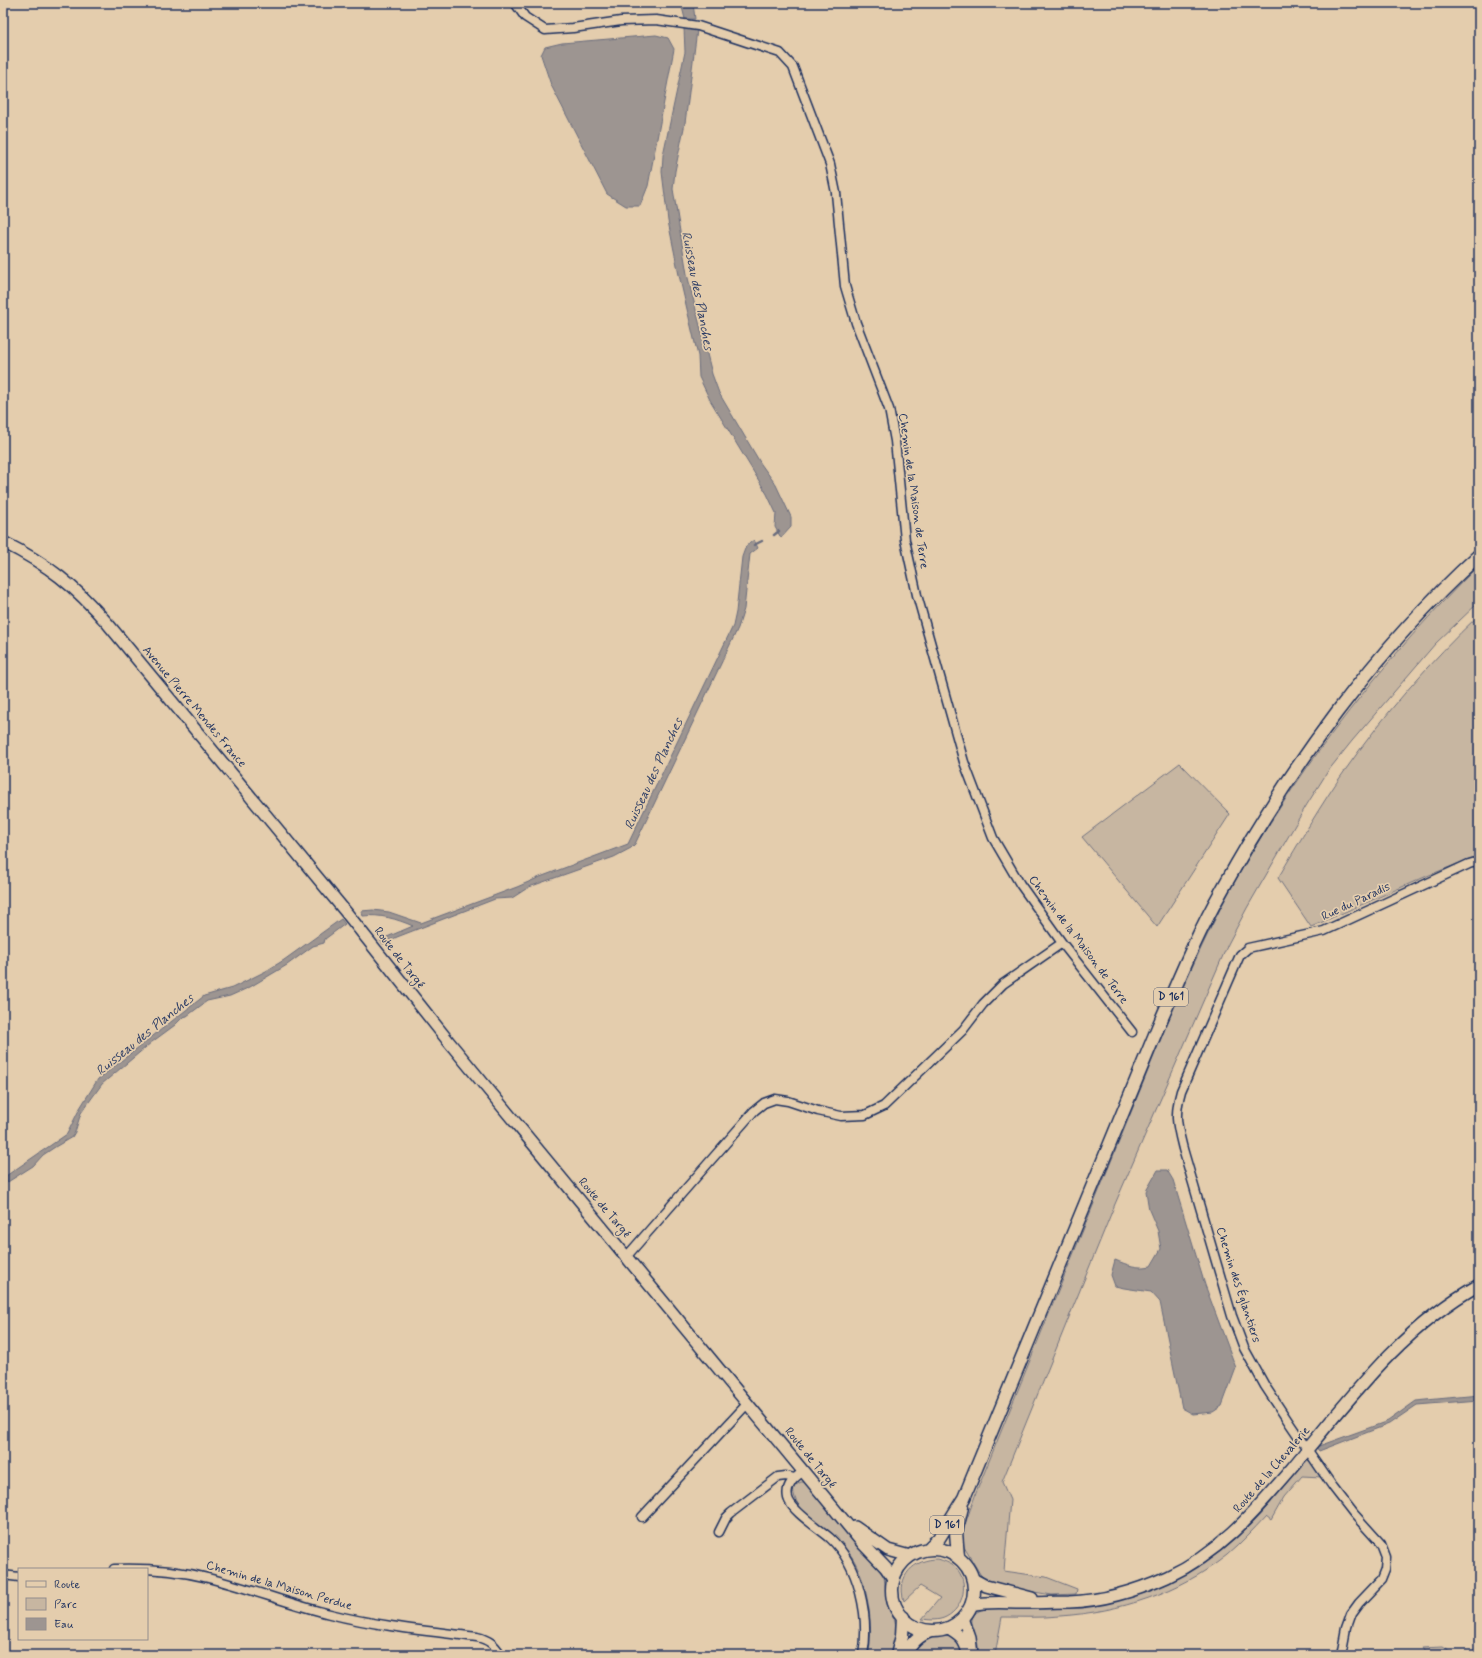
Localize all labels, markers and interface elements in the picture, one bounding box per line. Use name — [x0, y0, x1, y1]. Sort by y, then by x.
water label: Ruisseau des Planches — [677, 230, 717, 353]
street label: Chemin de la Maison de Terre — [894, 412, 932, 570]
street label: Avenue Pierre Mendes France — [138, 643, 250, 771]
water label: Ruisseau des Planches — [621, 715, 688, 832]
street label: Chemin de la Maison de Terre — [1024, 873, 1132, 1008]
street label: Rue du Paradis — [1319, 879, 1393, 925]
street label: Route de Targé — [370, 924, 428, 993]
road number: D 161 — [1154, 988, 1188, 1006]
water label: Ruisseau des Planches — [93, 990, 198, 1080]
street label: Route de Targé — [574, 1175, 634, 1242]
street label: Chemin des Églantiers — [1212, 1225, 1264, 1345]
street label: Route de la Chevalerie — [1230, 1423, 1314, 1517]
street label: Route de Targé — [781, 1424, 840, 1492]
road number: D 161 — [930, 1516, 964, 1534]
street label: Chemin de la Maison Perdue — [204, 1557, 354, 1615]
legend — [18, 1568, 148, 1640]
text: Route — [54, 1577, 80, 1593]
text: Parc — [54, 1597, 77, 1613]
text: Eau — [54, 1617, 74, 1633]

